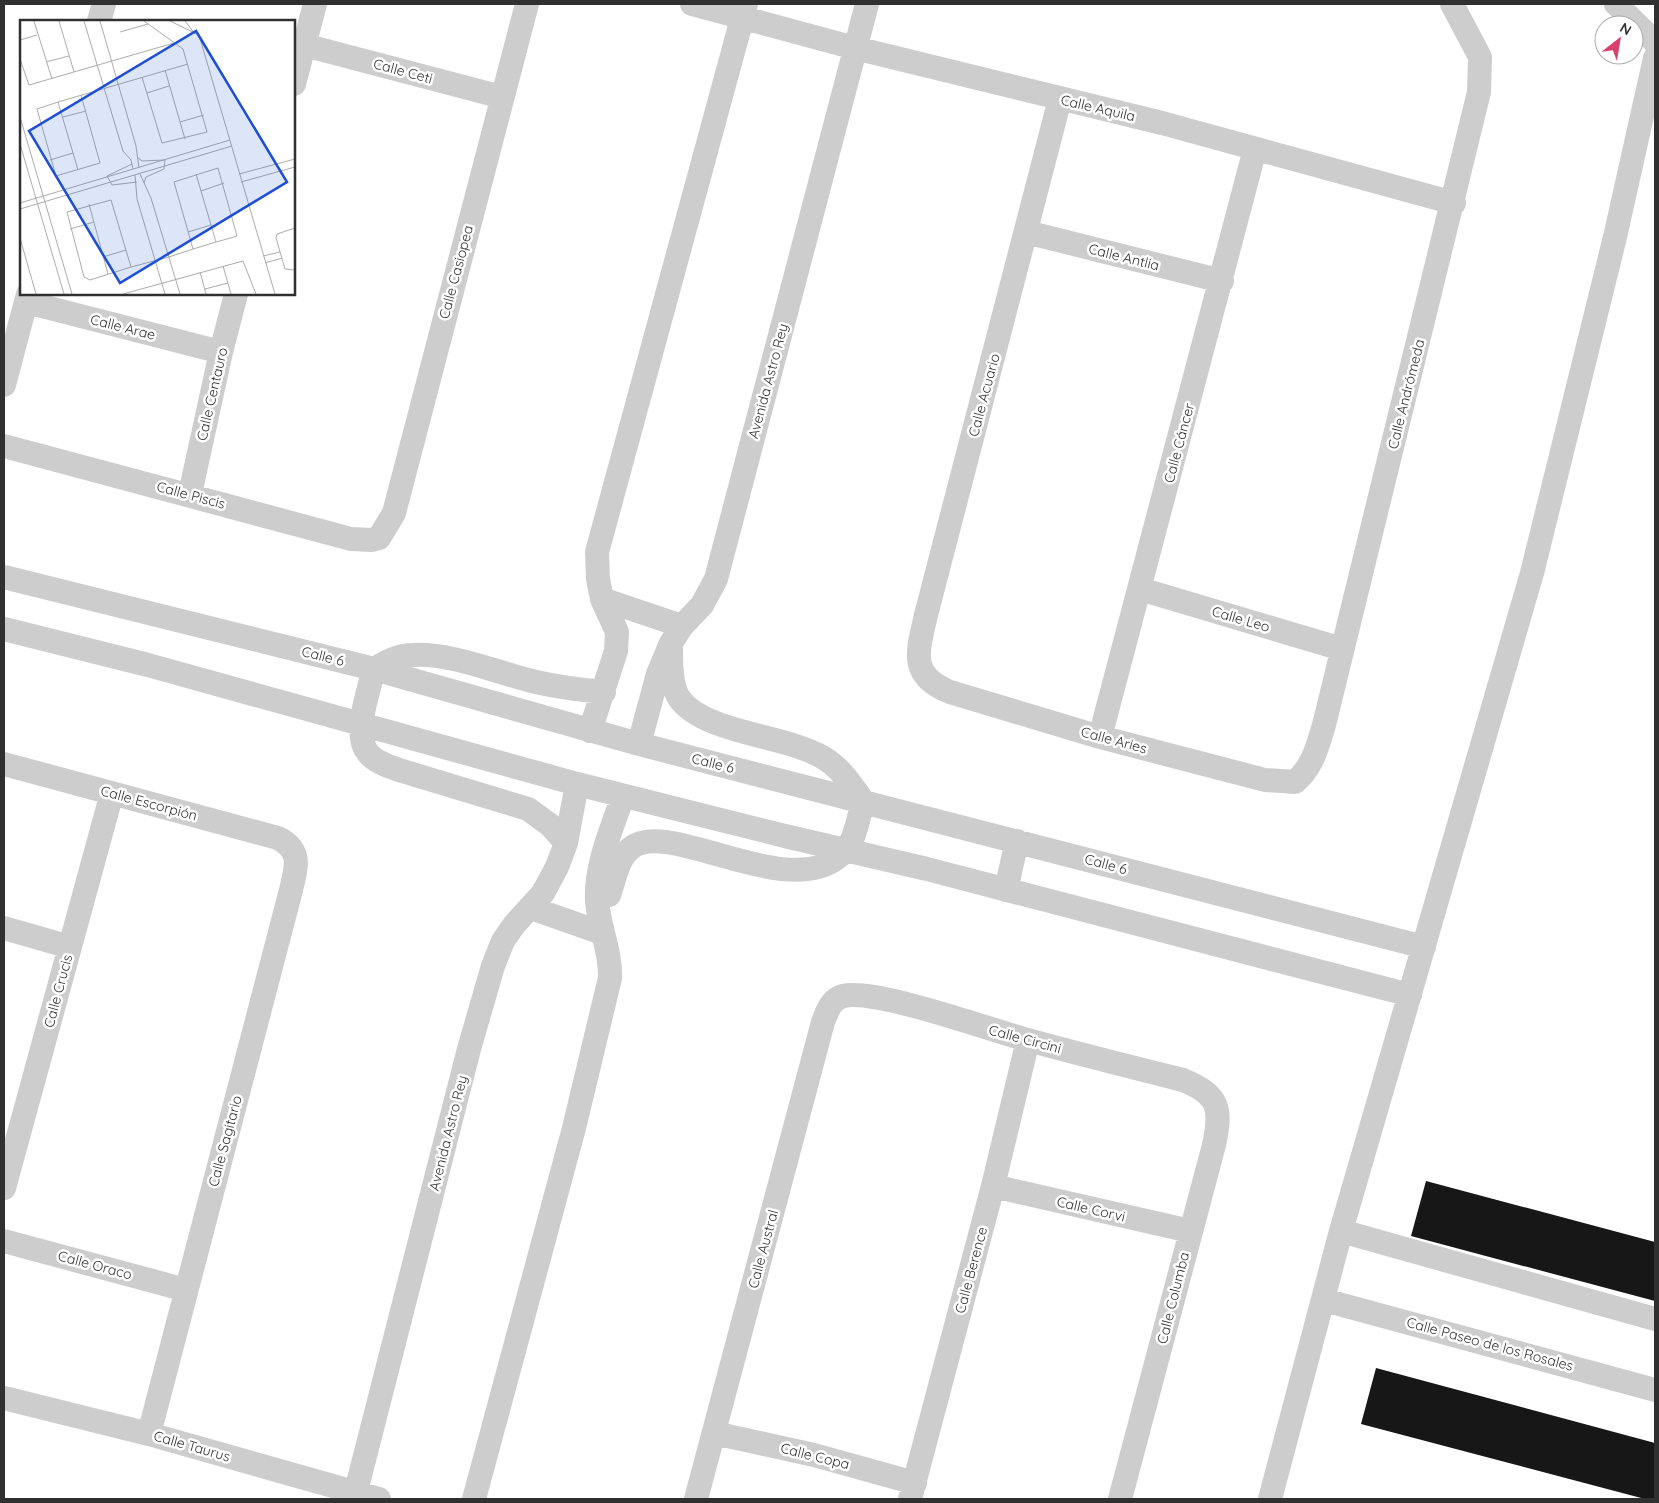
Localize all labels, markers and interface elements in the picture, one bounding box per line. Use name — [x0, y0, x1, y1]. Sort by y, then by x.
north arrow — [1594, 15, 1644, 65]
text: N — [1617, 18, 1635, 39]
inset map — [20, 20, 295, 295]
street label: Calle Ceti — [371, 54, 435, 88]
street label: Calle Aquila — [1059, 91, 1137, 125]
street label: Calle Casiopea — [435, 223, 477, 321]
street label: Calle Antlia — [1087, 240, 1161, 274]
street label: Calle Arae — [89, 310, 157, 344]
street label: Avenida Astro Rey — [744, 321, 792, 441]
street label: Calle Andrómeda — [1384, 337, 1428, 451]
street label: Calle Centauro — [192, 345, 232, 443]
street label: Calle Acuario — [964, 351, 1004, 439]
street label: Calle Cáncer — [1160, 401, 1198, 485]
street label: Calle Piscis — [155, 477, 227, 513]
street label: Calle Leo — [1210, 602, 1272, 636]
street label: Calle 6 — [300, 642, 347, 670]
street label: Calle Aries — [1079, 723, 1149, 757]
street label: Calle 6 — [690, 749, 737, 777]
street label: Calle Escorpión — [99, 781, 199, 825]
street label: Calle 6 — [1083, 850, 1130, 878]
street label: Calle Crucis — [40, 952, 76, 1030]
street label: Calle Circini — [987, 1021, 1063, 1057]
street label: Avenida Astro Rey — [425, 1073, 471, 1193]
street label: Calle Sagitario — [204, 1093, 246, 1189]
street label: Calle Corvi — [1055, 1192, 1127, 1226]
street label: Calle Austral — [744, 1208, 782, 1290]
street label: Calle Berence — [951, 1225, 991, 1315]
street label: Calle Oraco — [56, 1246, 134, 1284]
street label: Calle Columba — [1153, 1250, 1193, 1346]
street label: Calle Paseo de los Rosales — [1405, 1313, 1575, 1375]
street label: Calle Taurus — [152, 1426, 232, 1466]
street label: Calle Copa — [779, 1439, 851, 1473]

